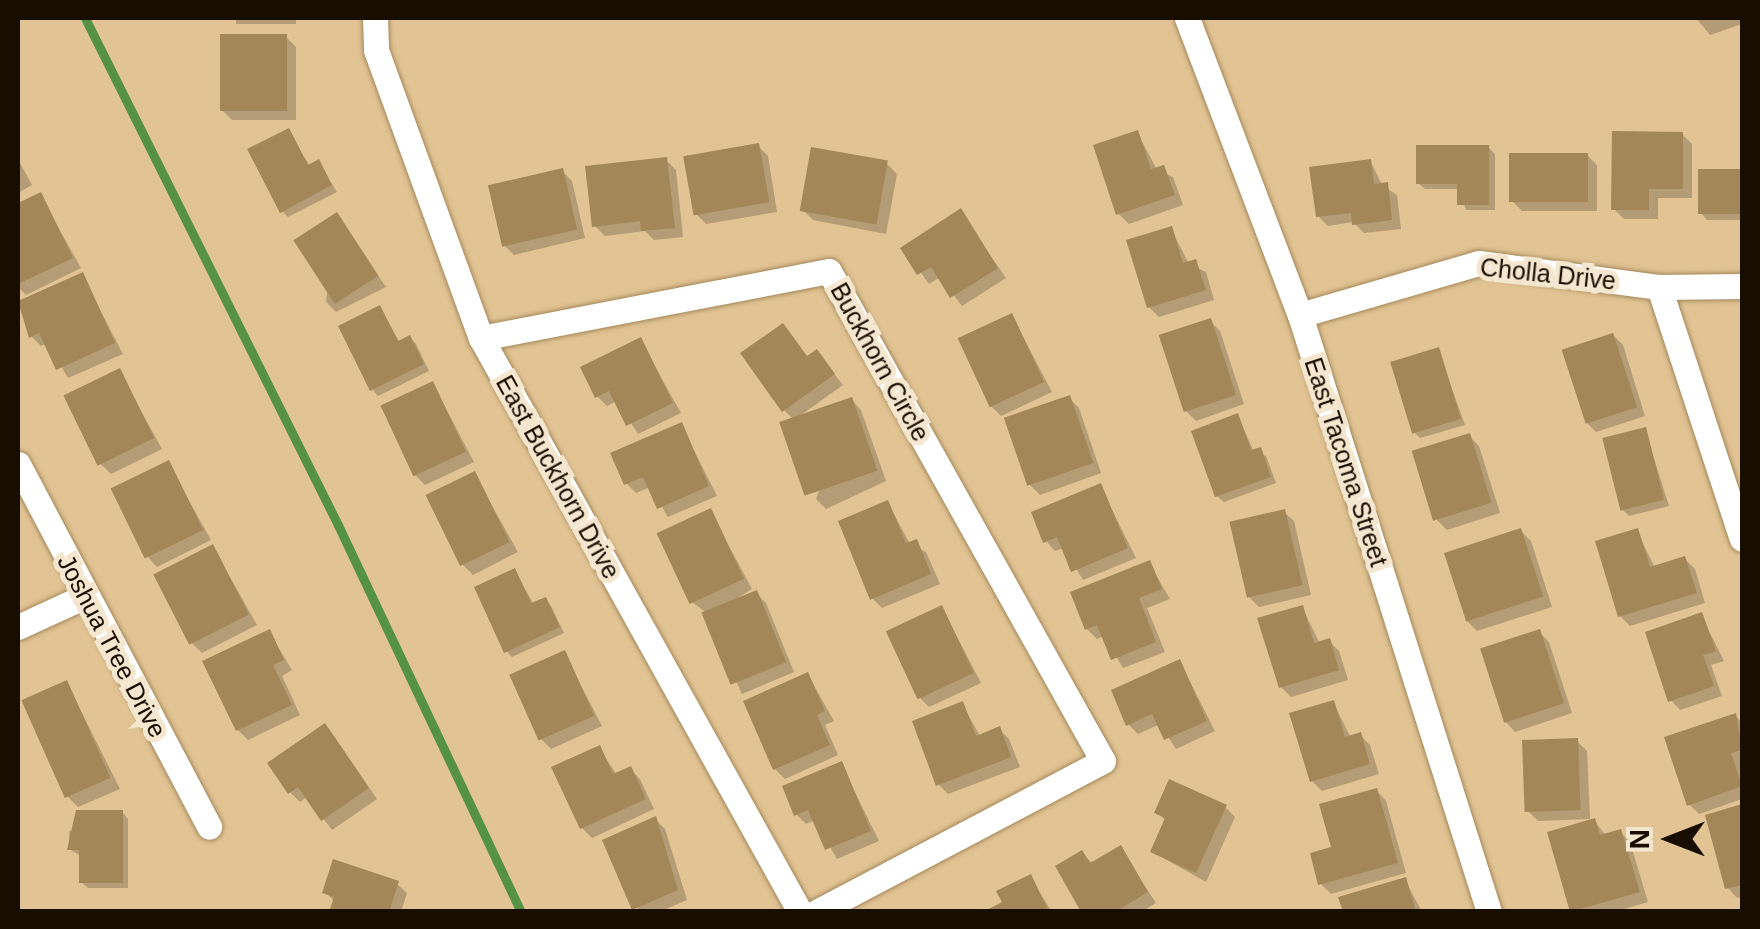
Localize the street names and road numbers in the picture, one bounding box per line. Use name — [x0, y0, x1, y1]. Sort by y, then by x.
street label: Cholla Drive — [1479, 252, 1617, 296]
street label: Buckhorn Circle — [824, 278, 936, 446]
street label: East Tacoma Street — [1298, 354, 1394, 570]
street label: East Buckhorn Drive — [490, 370, 626, 584]
street label: Joshua Tree Drive — [51, 549, 173, 743]

